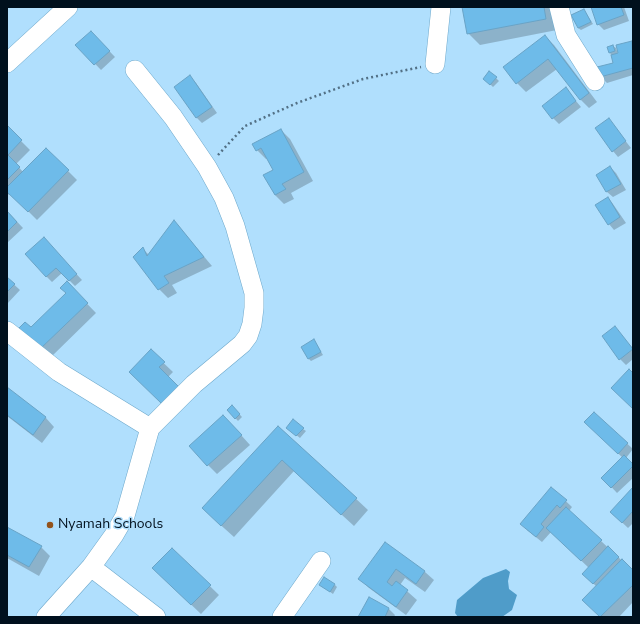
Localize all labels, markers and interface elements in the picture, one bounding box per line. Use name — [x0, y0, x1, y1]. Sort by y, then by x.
place label: Nyamah Schools — [58, 517, 163, 533]
marker: Nyamah Schools — [45, 520, 55, 530]

